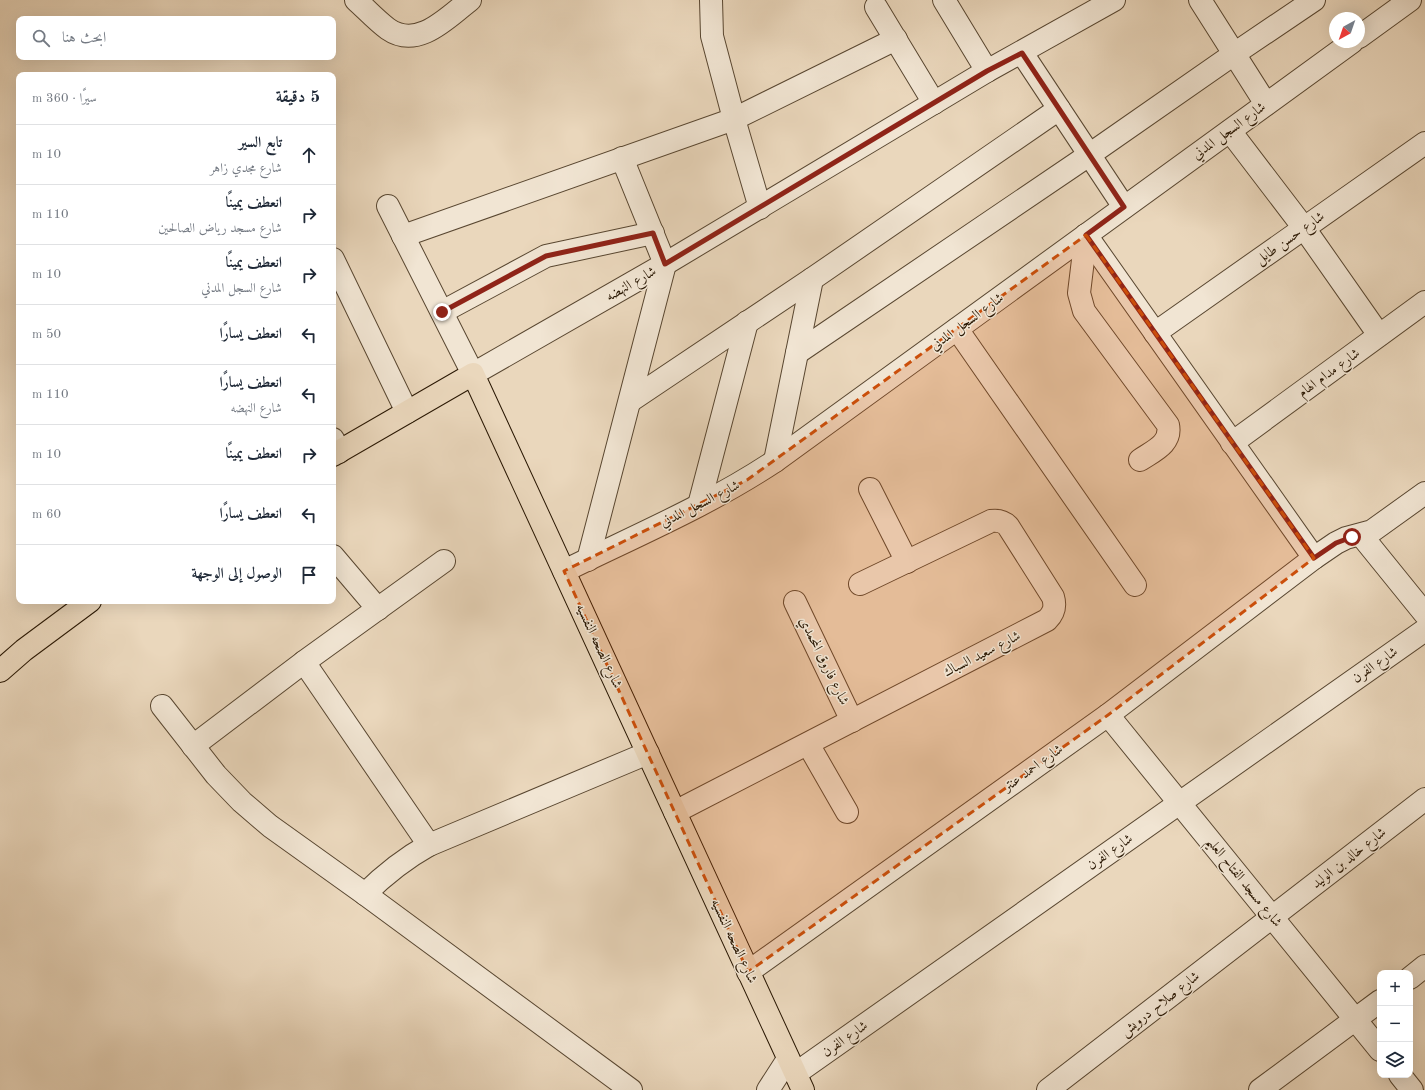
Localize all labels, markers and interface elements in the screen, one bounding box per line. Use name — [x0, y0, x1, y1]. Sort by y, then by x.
north arrow — [1329, 12, 1365, 48]
search box — [16, 16, 336, 60]
icon: search — [30, 27, 52, 49]
text: ابحث هنا — [62, 31, 106, 46]
text: 5 دقيقة — [276, 89, 320, 106]
text: سيرًا · 360 m — [32, 92, 97, 105]
street label: شارع السجل المدني — [1190, 100, 1271, 165]
text: تابع السير — [239, 136, 282, 151]
icon: ahead — [298, 144, 320, 166]
text: 10 m — [32, 148, 61, 161]
text: شارع مجدي زاهر — [210, 162, 282, 175]
text: انعطف يمينًا — [226, 196, 282, 211]
icon: right — [298, 204, 320, 226]
text: 110 m — [32, 208, 69, 221]
street label: شارع حسن طايل — [1253, 209, 1329, 270]
text: شارع مسجد رياض الصالحين — [158, 222, 282, 235]
text: انعطف يمينًا — [226, 256, 282, 271]
icon: right — [298, 264, 320, 286]
street label: شارع النهضه — [603, 264, 661, 307]
text: 10 m — [32, 268, 61, 281]
text: شارع السجل المدني — [201, 282, 282, 295]
street label: شارع السجل المدني — [928, 291, 1009, 356]
route end — [433, 303, 451, 321]
icon: left — [298, 324, 320, 346]
text: انعطف يسارًا — [220, 327, 282, 342]
text: 50 m — [32, 328, 61, 341]
street label: شارع مدام الهام — [1296, 346, 1365, 404]
text: انعطف يسارًا — [220, 376, 282, 391]
icon: left — [298, 384, 320, 406]
text: 110 m — [32, 388, 69, 401]
text: شارع النهضه — [230, 402, 282, 415]
icon: right — [298, 444, 320, 466]
text: انعطف يمينًا — [226, 447, 282, 462]
text: 10 m — [32, 448, 61, 461]
street label: شارع السجل المدني — [658, 478, 744, 534]
icon: left — [298, 504, 320, 526]
text: انعطف يسارًا — [220, 507, 282, 522]
text: 60 m — [32, 508, 61, 521]
route start — [1343, 528, 1361, 546]
icon: arrive — [298, 564, 320, 586]
text: الوصول إلى الوجهة — [191, 567, 282, 582]
street label: شارع الصحه النفسيه — [570, 602, 625, 692]
street label: شارع فاروق المحمدي — [793, 615, 851, 709]
street label: شارع سعيد السباك — [941, 628, 1025, 683]
street label: شارع الفرن — [1350, 644, 1403, 689]
street label: شارع احمد عنتر — [999, 742, 1068, 799]
street label: شارع خالد بن الوليد — [1309, 825, 1391, 894]
street label: شارع الفرن — [1085, 831, 1138, 876]
street label: شارع مسجد الفتاح العليم — [1199, 834, 1285, 934]
street label: شارع الصحه النفسيه — [705, 897, 760, 987]
street label: شارع صلاح درويش — [1118, 969, 1205, 1043]
map controls — [1377, 970, 1413, 1078]
button: + — [1377, 970, 1413, 1006]
button: − — [1377, 1006, 1413, 1042]
street label: شارع الفرن — [820, 1018, 873, 1063]
button: layers — [1377, 1042, 1413, 1078]

